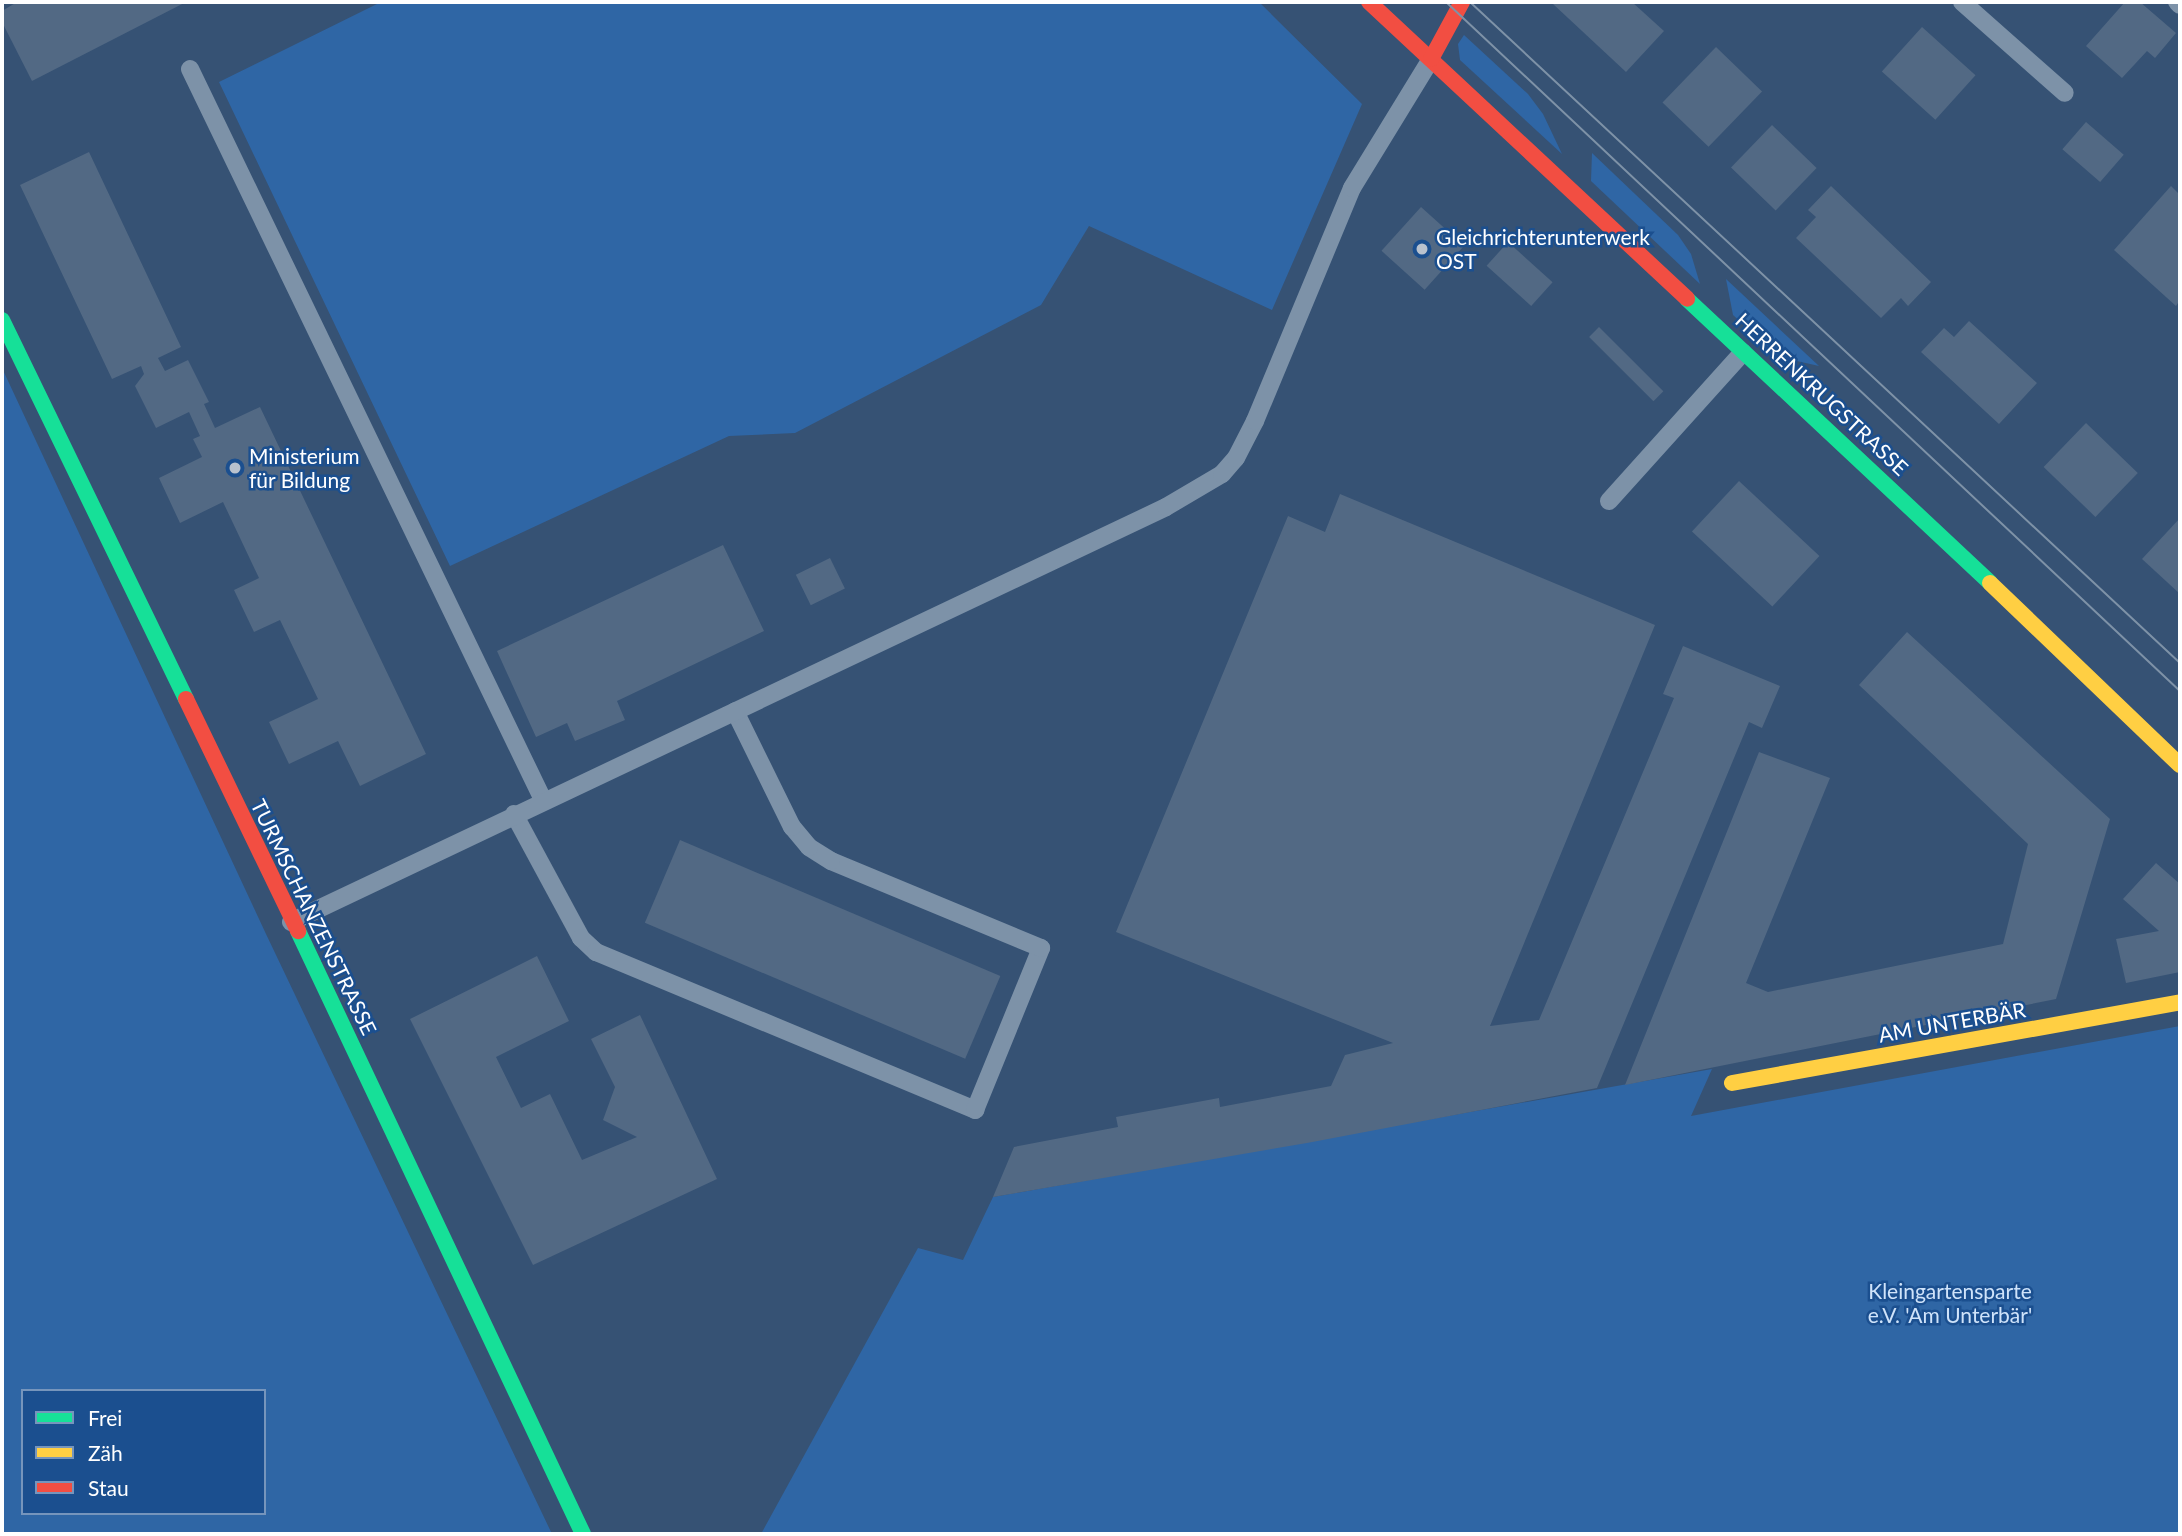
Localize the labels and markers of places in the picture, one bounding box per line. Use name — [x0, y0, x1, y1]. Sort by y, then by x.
place label: Gleichrichterunterwerk OST — [1436, 224, 1650, 274]
marker: Gleichrichterunterwerk OST — [1414, 241, 1430, 257]
place label: Ministerium für Bildung — [249, 443, 359, 493]
marker: Ministerium für Bildung — [227, 460, 243, 476]

